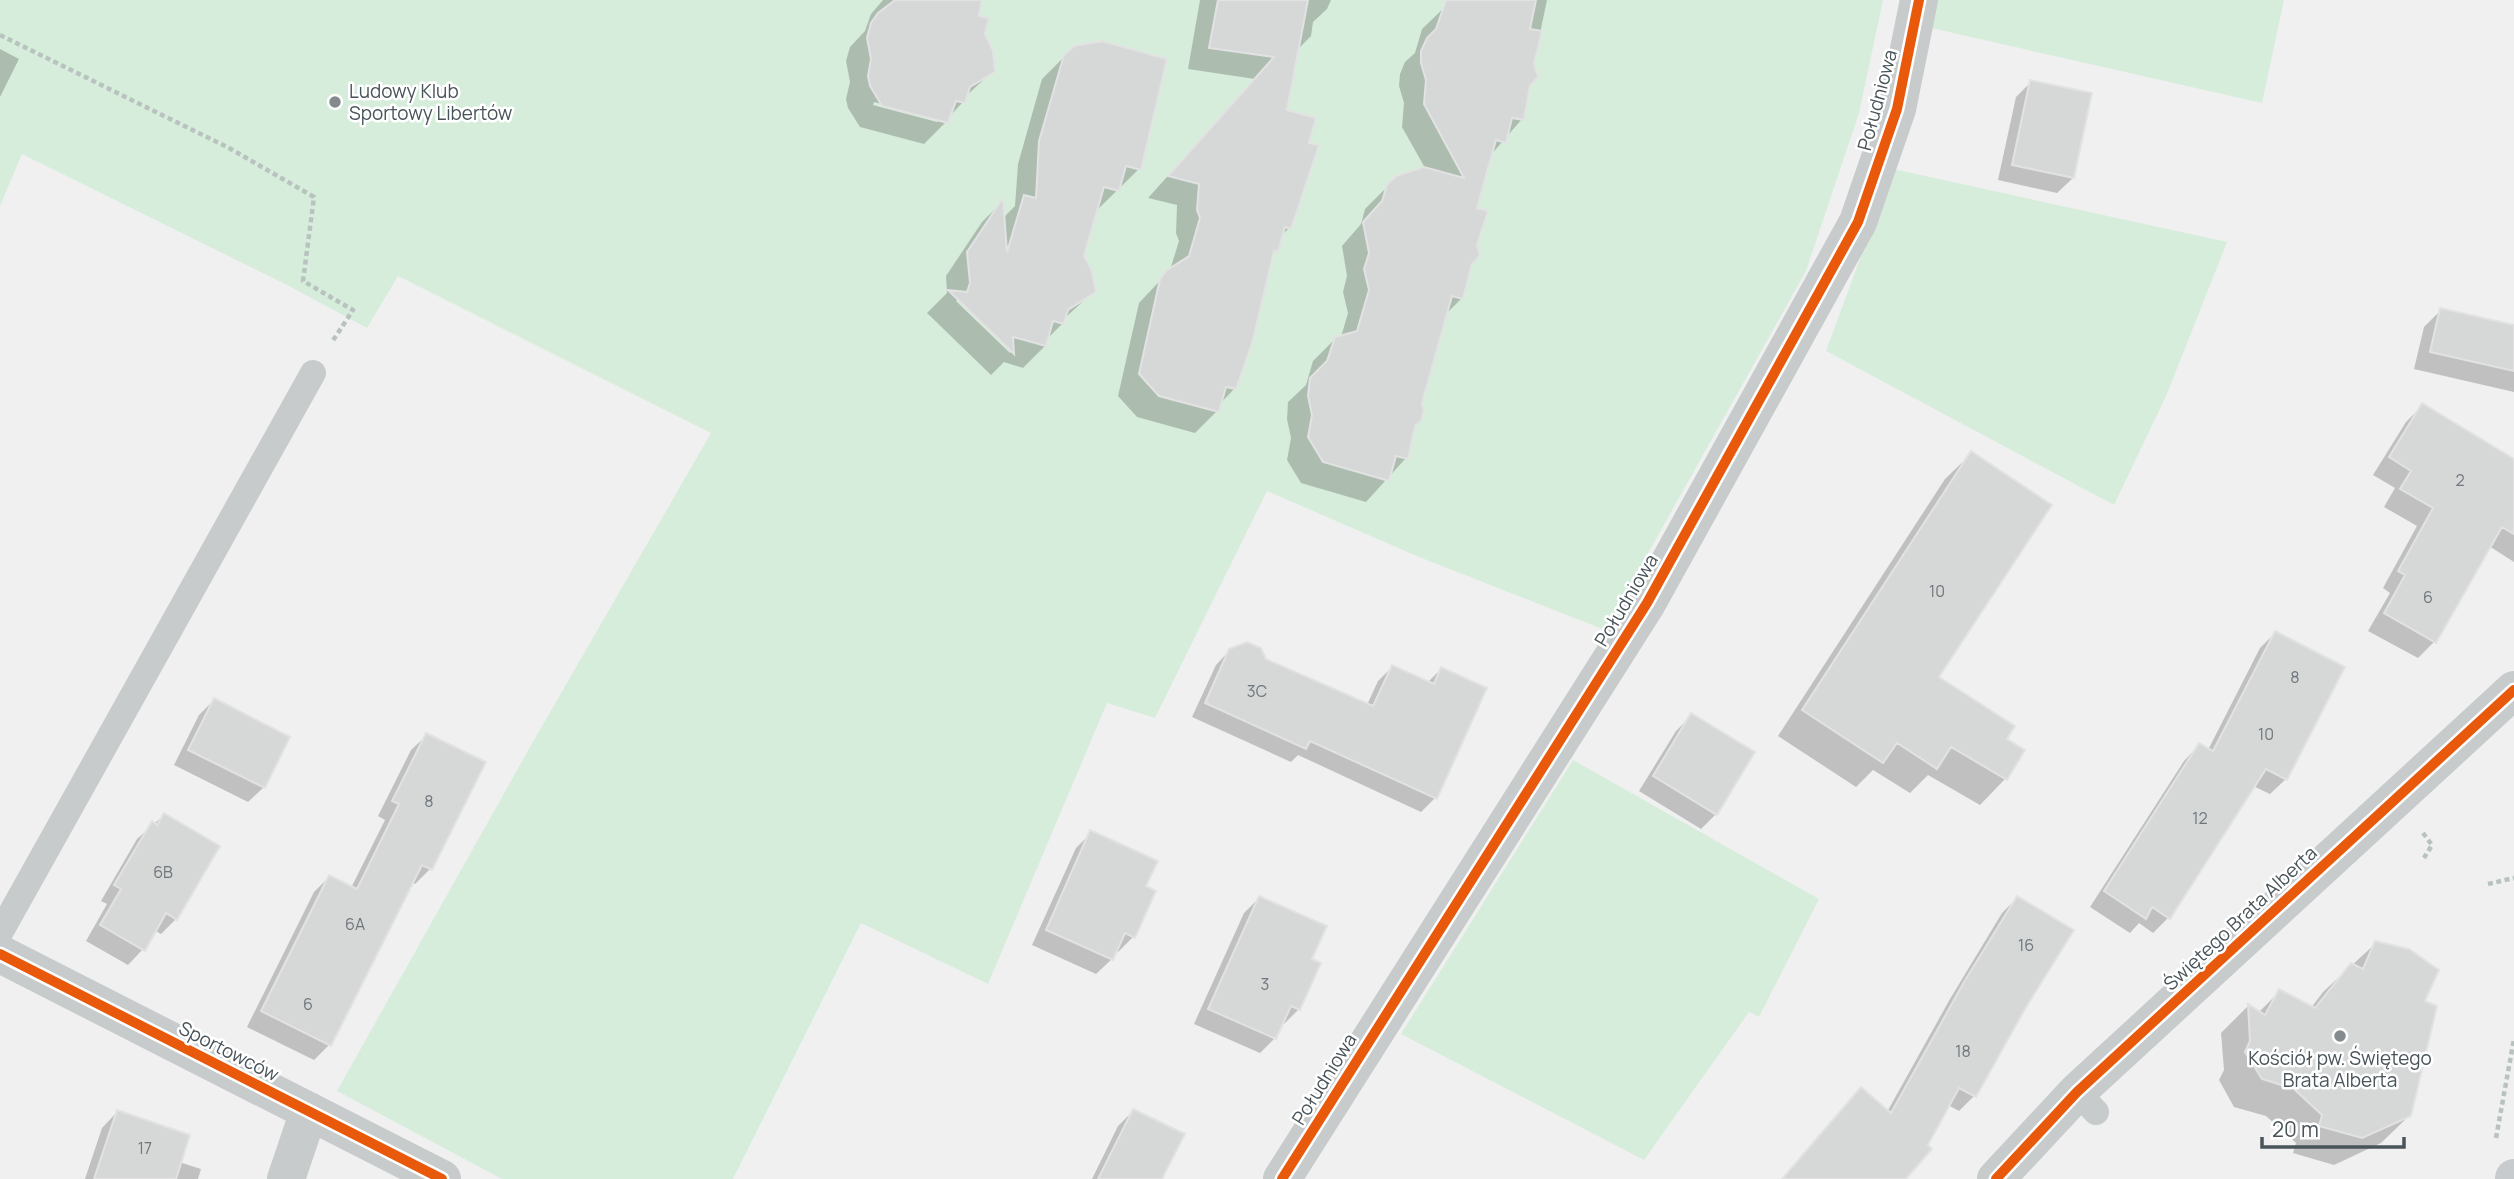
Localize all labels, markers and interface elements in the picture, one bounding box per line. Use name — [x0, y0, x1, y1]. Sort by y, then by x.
street label: Południowa — [1851, 47, 1903, 153]
place label: Ludowy Klub Sportowy Libertów — [349, 78, 513, 126]
marker: Ludowy Klub Sportowy Libertów — [327, 94, 343, 110]
house number: 2 — [2455, 469, 2465, 491]
street label: Południowa — [1588, 549, 1664, 651]
house number: 10 — [1929, 580, 1945, 602]
house number: 6 — [2423, 586, 2433, 608]
house number: 8 — [2290, 666, 2300, 688]
house number: 3C — [1247, 680, 1267, 702]
house number: 10 — [2258, 723, 2274, 745]
house number: 8 — [424, 790, 434, 812]
house number: 12 — [2192, 807, 2208, 829]
street label: Świętego Brata Alberta — [2158, 840, 2322, 996]
house number: 6B — [153, 861, 173, 883]
house number: 6A — [345, 913, 365, 935]
house number: 16 — [2018, 934, 2034, 956]
house number: 3 — [1261, 973, 1269, 995]
house number: 6 — [303, 993, 313, 1015]
street label: Sportowców — [175, 1015, 284, 1088]
street label: Południowa — [1286, 1028, 1362, 1130]
marker: Kościół pw. Świętego Brata Alberta — [2332, 1028, 2348, 1044]
house number: 18 — [1955, 1040, 1971, 1062]
place label: Kościół pw. Świętego Brata Alberta — [2248, 1045, 2432, 1093]
scale bar — [2262, 1106, 2404, 1150]
text: 20 m — [2272, 1115, 2319, 1143]
house number: 17 — [138, 1137, 152, 1159]

